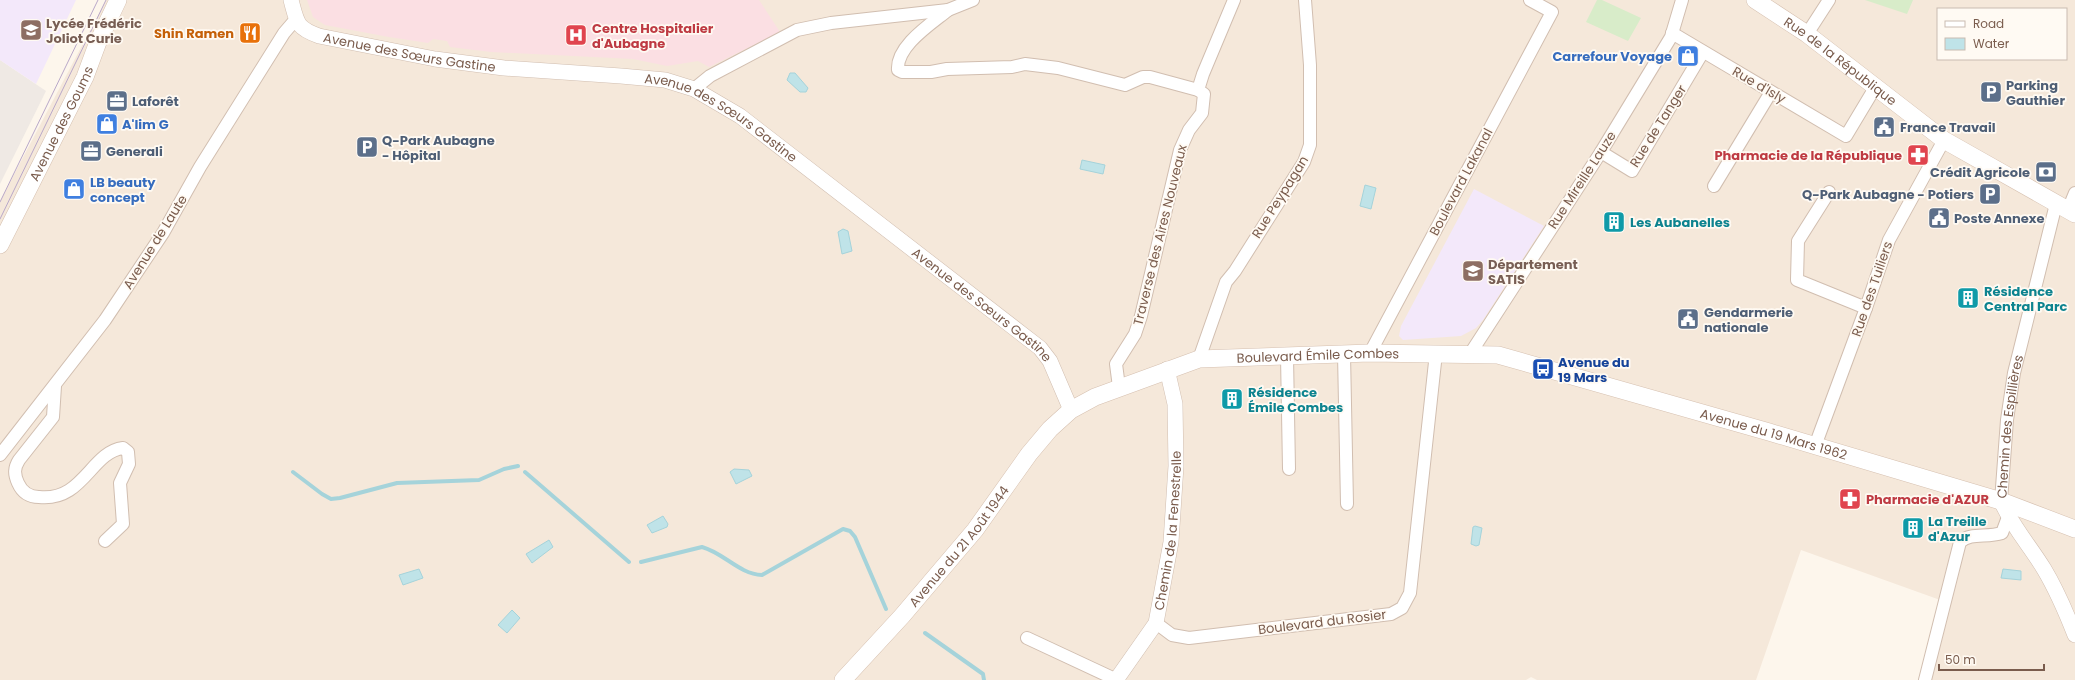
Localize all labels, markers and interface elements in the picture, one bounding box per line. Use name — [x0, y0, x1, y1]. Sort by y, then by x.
legend — [1937, 8, 2067, 60]
street label: Rue de la République — [1780, 12, 1901, 110]
place label: Lycée Frédéric Joliot Curie — [46, 14, 142, 48]
text: Road — [1973, 15, 2004, 32]
school or university icon: Lycée Frédéric Joliot Curie — [18, 17, 44, 43]
place label: Centre Hospitalier d'Aubagne — [592, 19, 714, 53]
restaurant icon: Shin Ramen — [237, 20, 263, 46]
hospital icon: Centre Hospitalier d'Aubagne — [563, 22, 589, 48]
place label: Shin Ramen — [154, 24, 234, 43]
street label: Avenue des Sœurs Gastine — [322, 28, 497, 76]
text: Water — [1973, 35, 2010, 52]
shop icon: Carrefour Voyage — [1675, 43, 1701, 69]
place label: Carrefour Voyage — [1552, 47, 1672, 66]
street label: Rue d'Isly — [1729, 62, 1790, 108]
street label: Avenue des Goums — [24, 63, 98, 184]
street label: Avenue des Sœurs Gastine — [644, 69, 801, 167]
place label: Parking Gauthier — [2006, 76, 2065, 110]
parking icon: Parking Gauthier — [1978, 79, 2004, 105]
street label: Rue de Tanger — [1625, 81, 1691, 171]
office icon: Laforêt — [104, 88, 130, 114]
place label: Laforêt — [132, 92, 179, 111]
shop icon: A'lim G — [94, 111, 120, 137]
public building icon: France Travail — [1871, 114, 1897, 140]
place label: A'lim G — [122, 115, 169, 134]
place label: France Travail — [1900, 118, 1996, 137]
street label: Boulevard Lakanal — [1425, 125, 1497, 239]
street label: Rue Mireille Lauze — [1543, 127, 1621, 233]
place label: Q-Park Aubagne - Hôpital — [382, 131, 495, 165]
parking icon: Q-Park Aubagne - Hôpital — [354, 134, 380, 160]
office icon: Generali — [78, 138, 104, 164]
place label: Generali — [106, 142, 163, 161]
street label: Traverse des Aires Nouveaux — [1128, 142, 1192, 327]
pharmacy icon: Pharmacie de la République — [1905, 142, 1931, 168]
place label: Pharmacie de la République — [1715, 146, 1902, 165]
street label: Rue Peypagan — [1247, 152, 1313, 242]
bank icon: Crédit Agricole — [2033, 159, 2059, 185]
place label: Crédit Agricole — [1930, 163, 2030, 182]
place label: LB beauty concept — [90, 173, 156, 207]
shop icon: LB beauty concept — [61, 176, 87, 202]
parking icon: Q-Park Aubagne - Potiers — [1977, 181, 2003, 207]
place label: Q-Park Aubagne - Potiers — [1802, 185, 1974, 204]
street label: Avenue de Laute — [118, 191, 192, 293]
public building icon: Poste Annexe — [1926, 205, 1952, 231]
building icon: Les Aubanelles — [1601, 209, 1627, 235]
place label: Poste Annexe — [1954, 209, 2044, 228]
place label: Les Aubanelles — [1630, 213, 1730, 232]
street label: Rue des Tuiliers — [1847, 239, 1897, 339]
street label: Avenue des Sœurs Gastine — [908, 243, 1057, 366]
place label: Département SATIS — [1488, 255, 1578, 289]
school or university icon: Département SATIS — [1460, 258, 1486, 284]
place label: Résidence Central Parc — [1984, 282, 2067, 316]
building icon: Résidence Central Parc — [1955, 285, 1981, 311]
place label: Gendarmerie nationale — [1704, 303, 1793, 337]
public building icon: Gendarmerie nationale — [1675, 306, 1701, 332]
street label: Boulevard Émile Combes — [1236, 343, 1399, 367]
street label: Chemin des Espillières — [1992, 352, 2028, 499]
place label: Avenue du 19 Mars — [1558, 353, 1630, 387]
bus stop icon: Avenue du 19 Mars — [1530, 356, 1556, 382]
place label: Résidence Émile Combes — [1248, 383, 1343, 417]
building icon: Résidence Émile Combes — [1219, 386, 1245, 412]
street label: Avenue du 19 Mars 1962 — [1698, 403, 1849, 464]
street label: Chemin de la Fenestrelle — [1149, 451, 1186, 612]
street label: Avenue du 21 Août 1944 — [904, 482, 1013, 611]
pharmacy icon: Pharmacie d'AZUR — [1837, 486, 1863, 512]
place label: Pharmacie d'AZUR — [1866, 490, 1989, 509]
place label: La Treille d'Azur — [1928, 512, 1987, 546]
building icon: La Treille d'Azur — [1900, 515, 1926, 541]
street label: Boulevard du Rosier — [1257, 605, 1387, 639]
scale bar — [1939, 646, 2044, 672]
text: 50 m — [1945, 651, 1976, 668]

